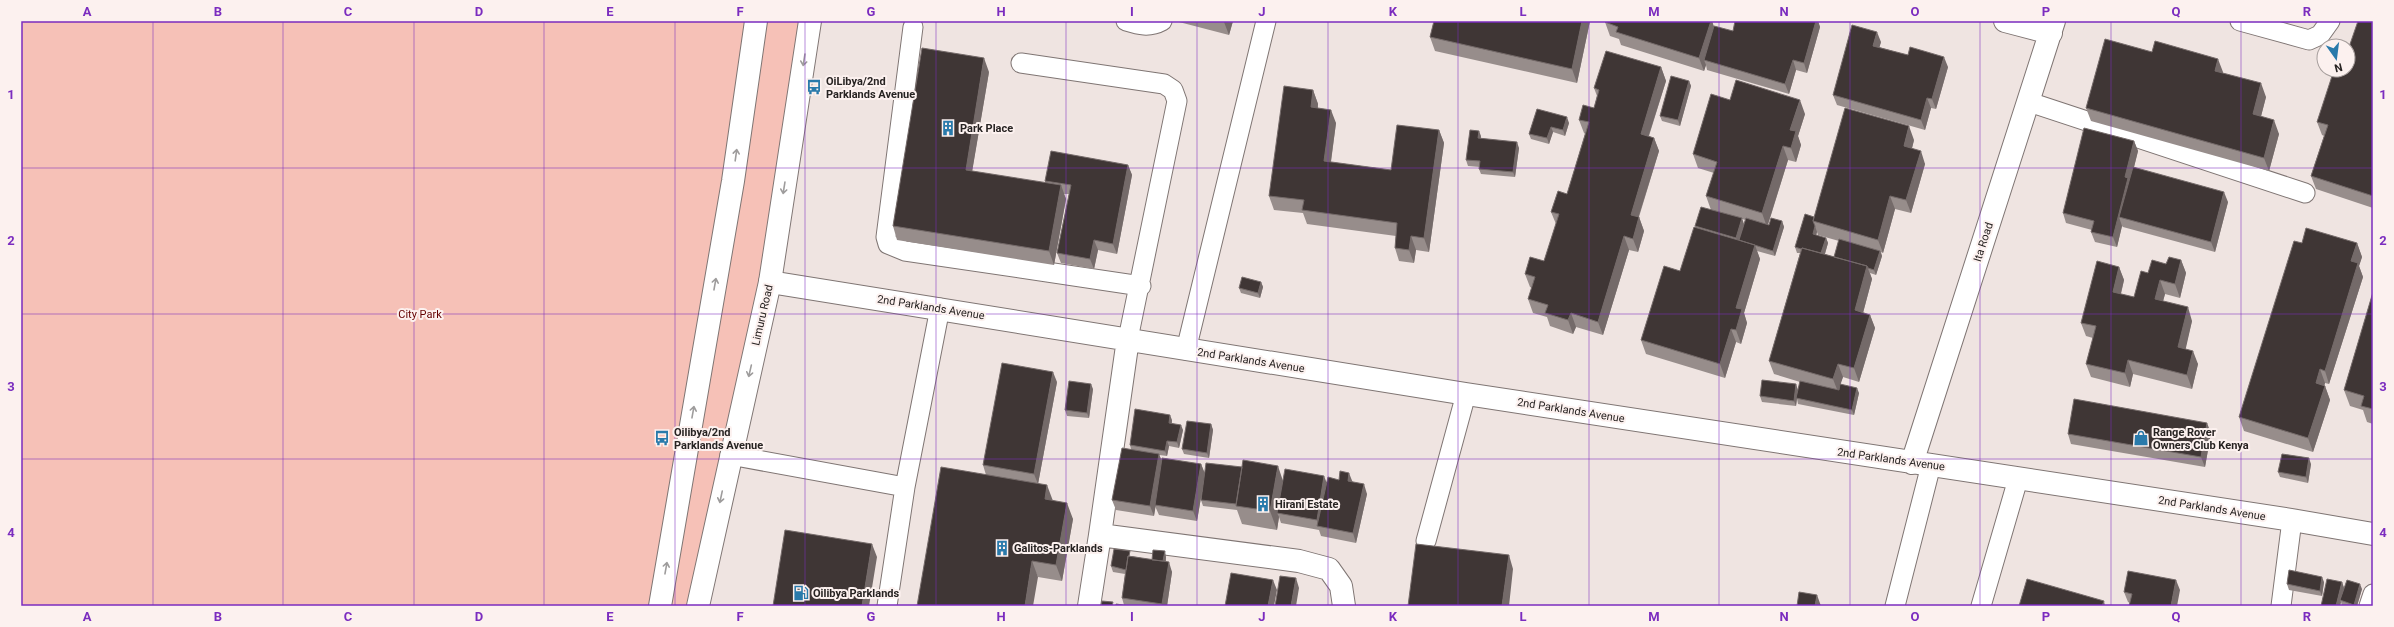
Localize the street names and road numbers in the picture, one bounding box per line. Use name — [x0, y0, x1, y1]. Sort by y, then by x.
street label: Ita Road — [1971, 221, 1996, 263]
street label: Limuru Road — [749, 283, 776, 347]
street label: 2nd Parklands Avenue — [876, 293, 986, 322]
street label: 2nd Parklands Avenue — [1196, 346, 1306, 375]
street label: 2nd Parklands Avenue — [1516, 396, 1626, 425]
street label: 2nd Parklands Avenue — [1836, 445, 1946, 474]
street label: 2nd Parklands Avenue — [2157, 494, 2267, 523]

